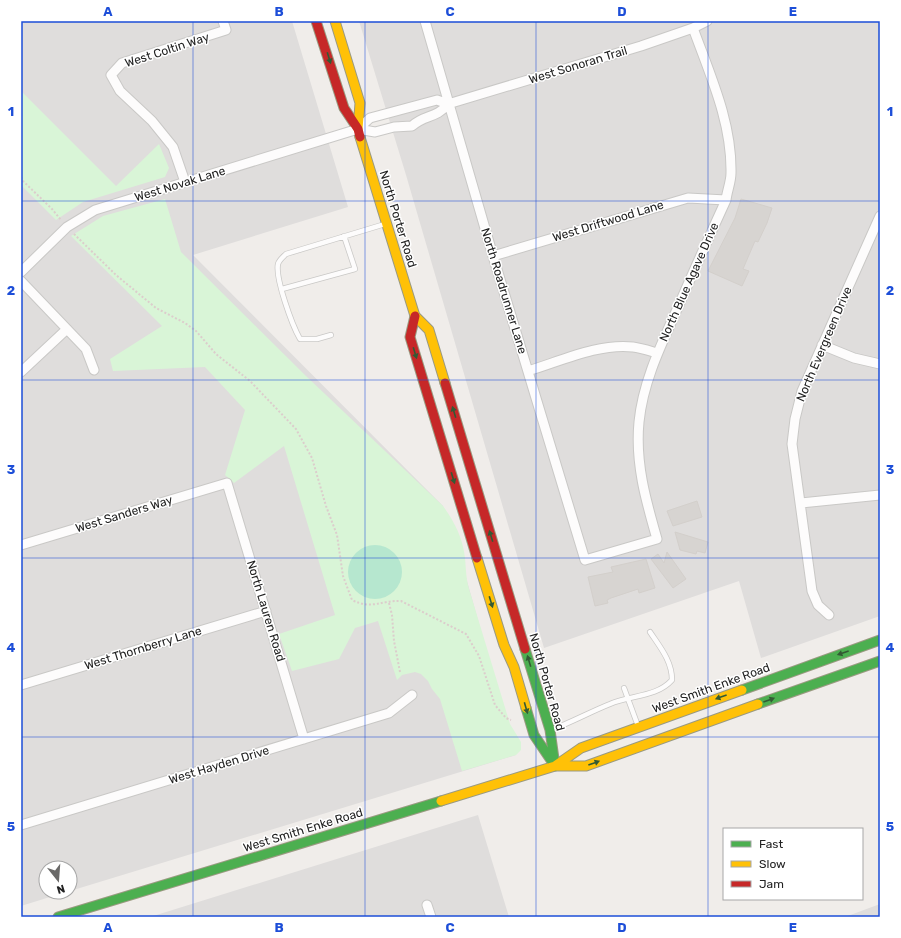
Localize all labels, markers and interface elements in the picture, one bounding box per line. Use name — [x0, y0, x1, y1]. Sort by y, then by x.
text: A — [103, 4, 113, 19]
text: B — [274, 4, 284, 19]
text: C — [445, 4, 455, 19]
text: D — [617, 4, 627, 19]
text: E — [789, 4, 797, 19]
street label: West Coltin Way — [123, 30, 211, 70]
street label: West Sonoran Trail — [527, 43, 629, 87]
one-way arrow — [326, 52, 332, 64]
text: 1 — [8, 104, 14, 119]
text: 1 — [887, 104, 893, 119]
street label: West Novak Lane — [133, 163, 227, 204]
street label: North Porter Road — [377, 169, 419, 269]
street label: West Driftwood Lane — [551, 197, 666, 245]
street label: North Blue Agave Drive — [656, 220, 722, 344]
street label: North Roadrunner Lane — [478, 226, 530, 356]
text: 2 — [7, 283, 15, 298]
text: 2 — [886, 283, 894, 298]
street label: North Evergreen Drive — [793, 284, 855, 404]
one-way arrow — [412, 348, 418, 360]
one-way arrow — [451, 405, 457, 417]
text: 3 — [7, 462, 16, 477]
text: 3 — [886, 462, 895, 477]
one-way arrow — [450, 472, 456, 484]
street label: West Sanders Way — [74, 492, 175, 535]
one-way arrow — [488, 530, 494, 542]
street label: North Lauren Road — [244, 559, 288, 663]
one-way arrow — [488, 596, 494, 608]
street label: West Thornberry Lane — [83, 623, 204, 673]
street label: North Porter Road — [526, 632, 568, 732]
text: 4 — [7, 640, 16, 655]
text: 4 — [886, 640, 895, 655]
one-way arrow — [837, 650, 849, 656]
one-way arrow — [526, 654, 532, 666]
street label: West Smith Enke Road — [650, 660, 772, 716]
one-way arrow — [714, 695, 726, 701]
one-way arrow — [764, 697, 776, 703]
one-way arrow — [523, 702, 529, 714]
street label: West Hayden Drive — [167, 743, 271, 787]
one-way arrow — [588, 760, 600, 766]
street label: West Smith Enke Road — [241, 805, 365, 855]
text: 5 — [7, 819, 15, 834]
text: 5 — [886, 819, 894, 834]
legend — [723, 828, 863, 900]
text: Fast — [759, 837, 783, 851]
text: Slow — [759, 857, 786, 871]
north arrow — [38, 860, 78, 900]
text: Jam — [759, 877, 784, 891]
text: N — [55, 882, 66, 896]
text: A — [103, 920, 113, 935]
text: B — [274, 920, 284, 935]
text: C — [445, 920, 455, 935]
text: D — [617, 920, 627, 935]
text: E — [789, 920, 797, 935]

